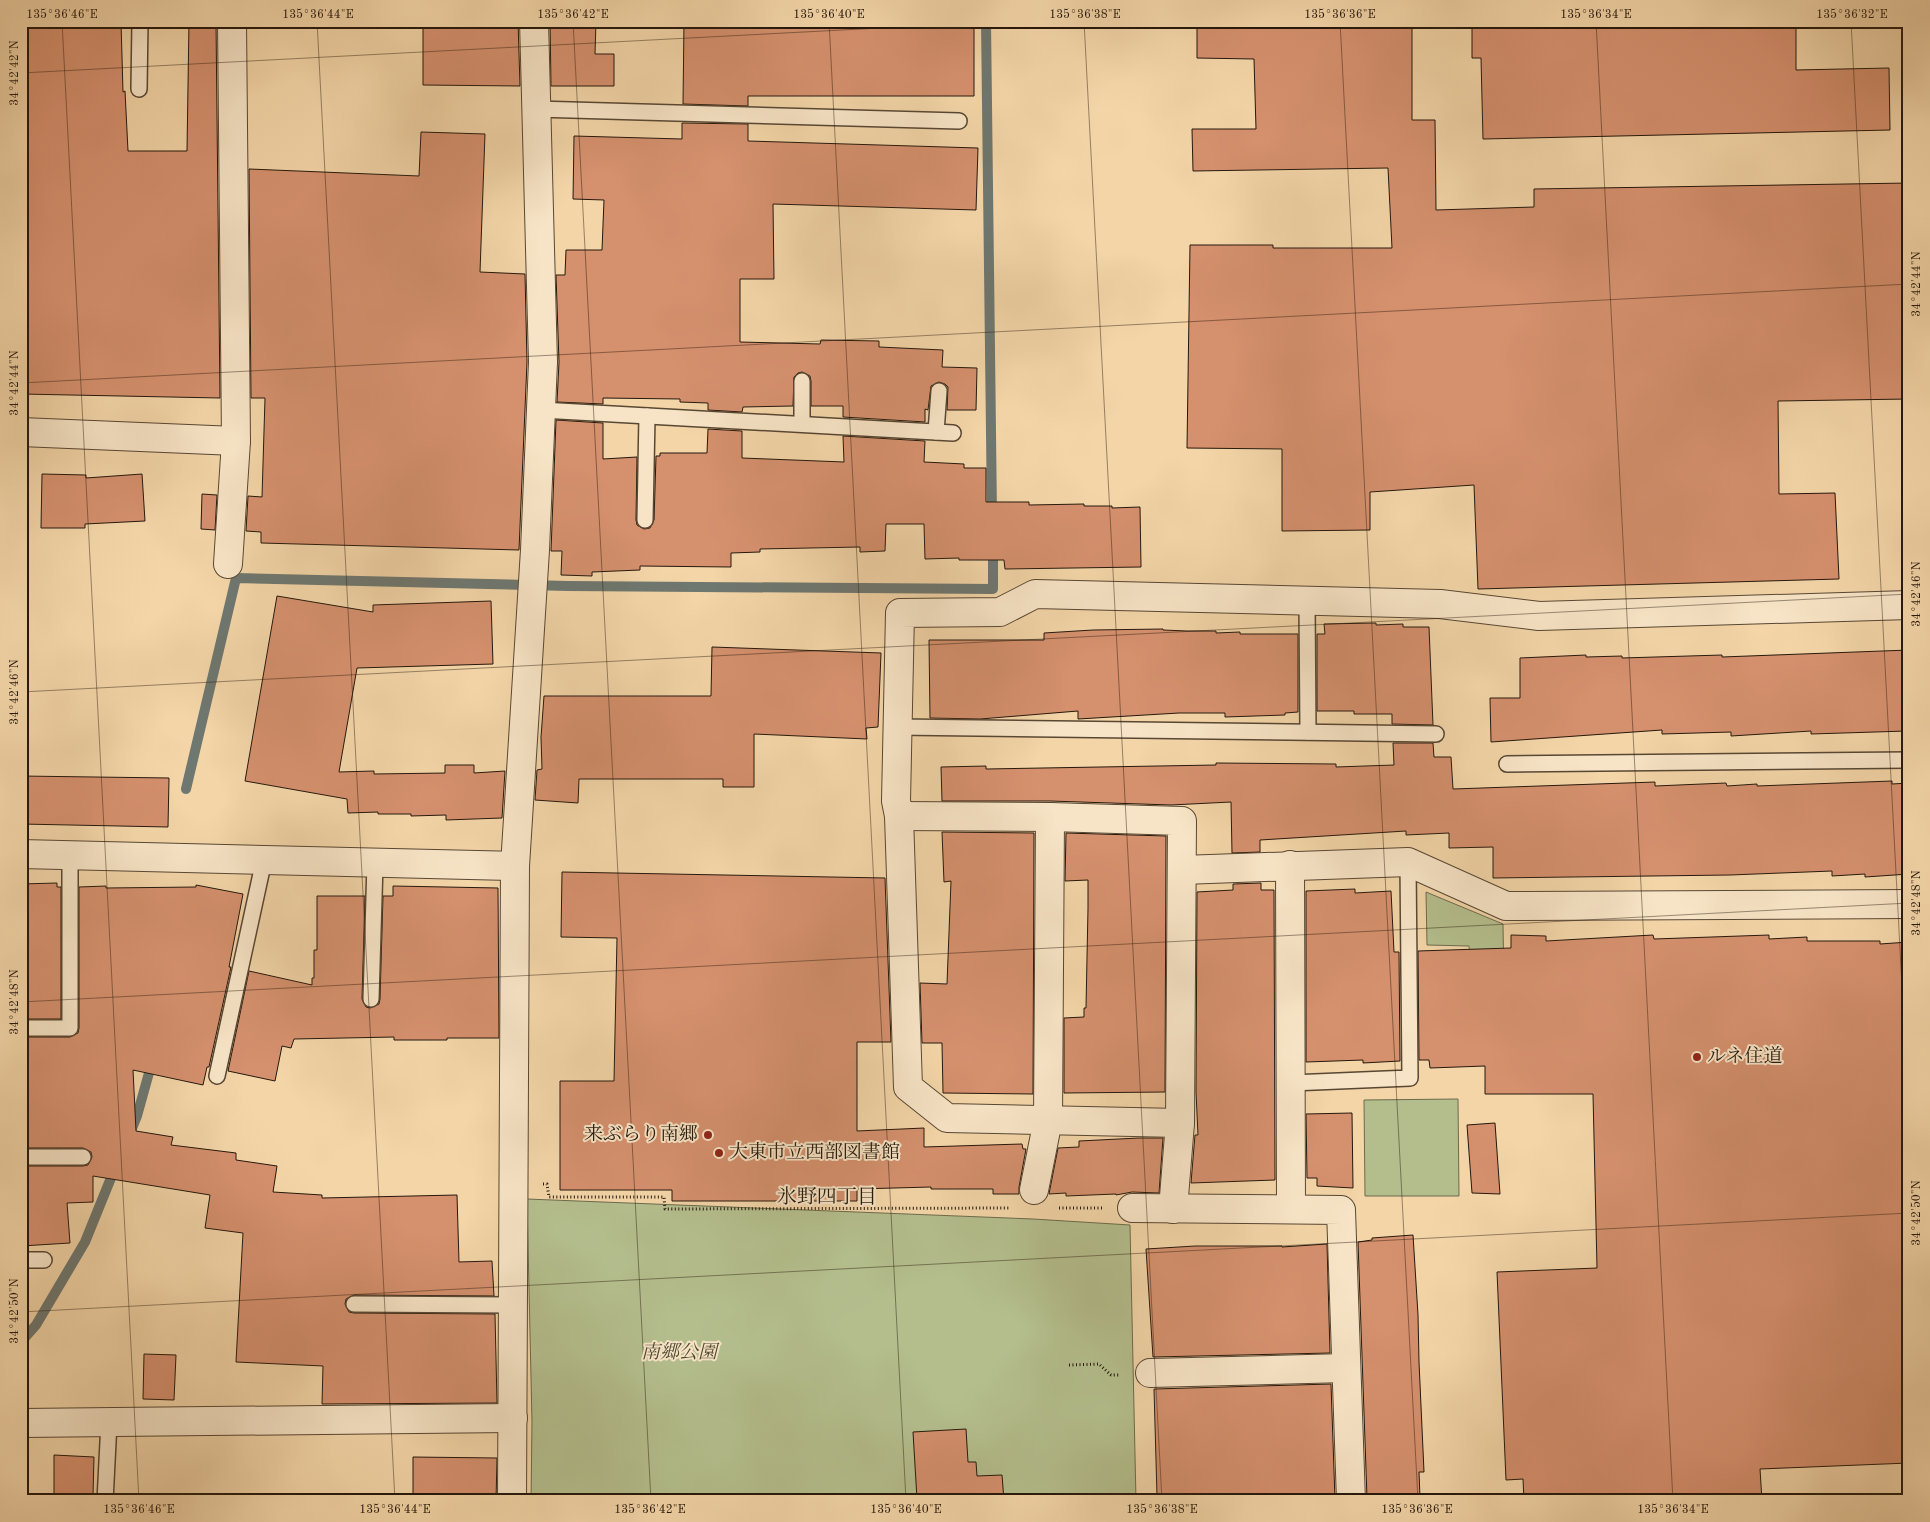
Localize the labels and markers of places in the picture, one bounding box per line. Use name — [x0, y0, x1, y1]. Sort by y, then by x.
place label: ルネ住道 — [1707, 1046, 1782, 1067]
marker: ルネ住道 — [1691, 1051, 1703, 1063]
place label: 来ぶらり南郷 — [584, 1123, 698, 1145]
marker: 来ぶらり南郷 — [702, 1129, 714, 1141]
place label: 大東市立西部図書館 — [729, 1141, 900, 1163]
marker: 大東市立西部図書館 — [713, 1147, 725, 1159]

